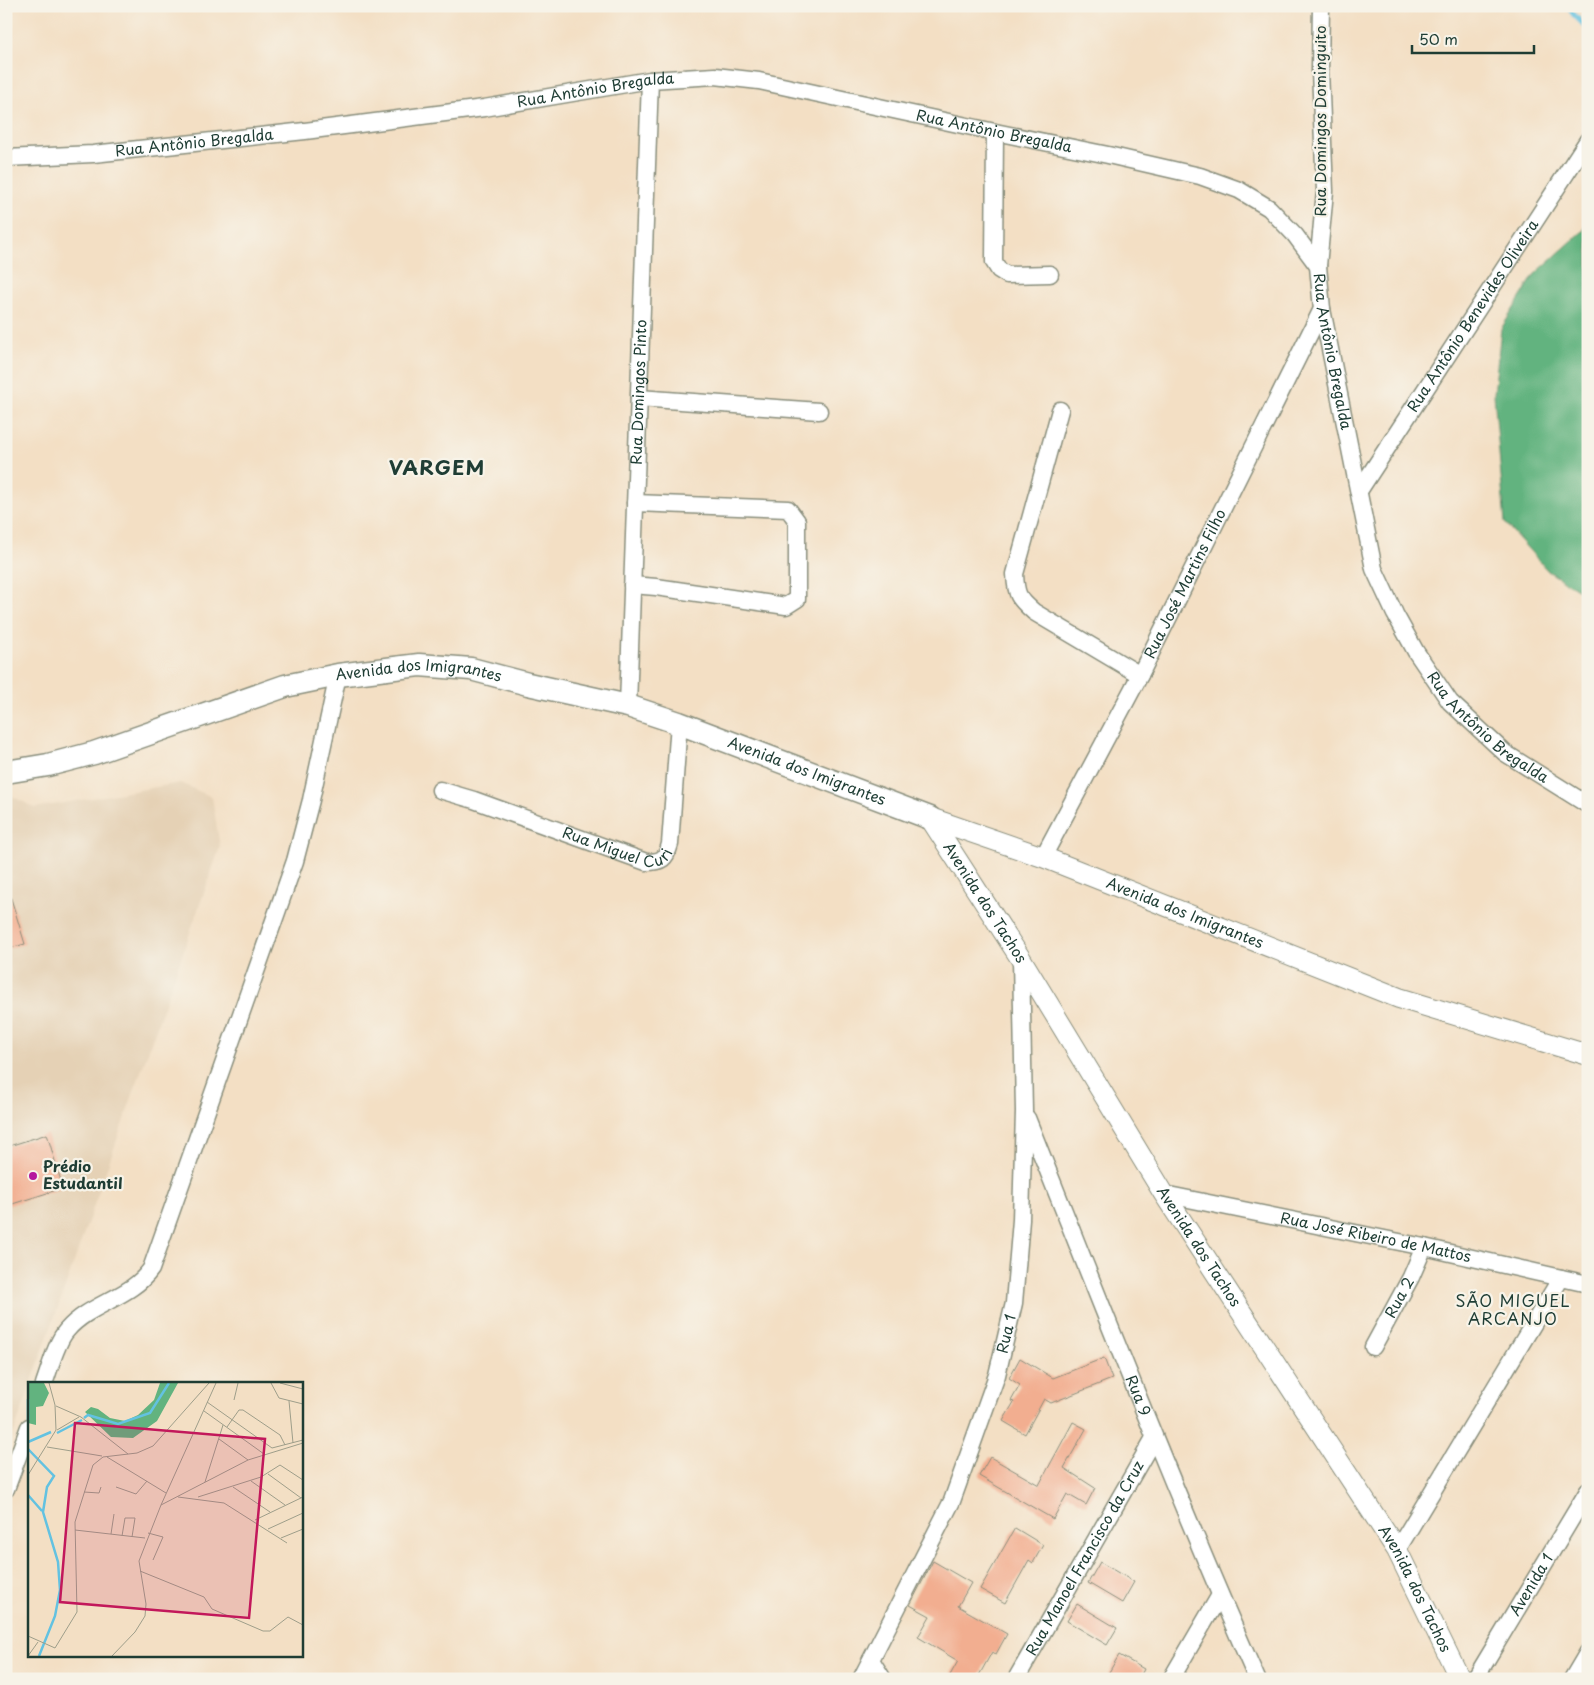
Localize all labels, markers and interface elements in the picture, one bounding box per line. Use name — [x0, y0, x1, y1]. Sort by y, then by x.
scale bar — [1412, 22, 1534, 54]
street label: Rua Domingos Dominguito — [1308, 26, 1331, 216]
text: 50 m — [1419, 27, 1458, 50]
street label: Rua Antônio Bregalda — [515, 65, 676, 112]
street label: Rua Antônio Bregalda — [914, 102, 1075, 158]
street label: Rua Antônio Bregalda — [114, 121, 275, 162]
street label: Rua Antônio Benevides Oliveira — [1401, 214, 1544, 416]
street label: Rua Antônio Bregalda — [1309, 272, 1359, 432]
street label: Rua Domingos Pinto — [623, 319, 652, 465]
district label: VARGEM — [389, 452, 485, 482]
street label: Rua José Martins Filho — [1137, 504, 1231, 662]
street label: Avenida dos Imigrantes — [334, 652, 505, 687]
street label: Rua Antônio Bregalda — [1422, 666, 1554, 788]
street label: Avenida dos Imigrantes — [725, 730, 889, 810]
street label: Rua Miguel Curi — [559, 820, 677, 872]
street label: Avenida dos Tachos — [938, 837, 1034, 967]
street label: Avenida dos Imigrantes — [1103, 870, 1267, 953]
place label: Prédio Estudantil — [43, 1154, 123, 1194]
marker: Prédio Estudantil — [27, 1170, 39, 1182]
street label: Avenida dos Tachos — [1152, 1181, 1248, 1311]
street label: Rua José Ribeiro de Mattos — [1279, 1205, 1473, 1267]
street label: Rua 2 — [1378, 1272, 1419, 1322]
district label: SÃO MIGUEL ARCANJO — [1456, 1288, 1570, 1330]
street label: Rua 1 — [989, 1311, 1021, 1356]
street label: Rua 9 — [1121, 1371, 1158, 1419]
inset map — [28, 1382, 302, 1658]
street label: Rua Manoel Francisco da Cruz — [1019, 1456, 1149, 1659]
street label: Avenida dos Tachos — [1374, 1520, 1458, 1656]
street label: Avenida 1 — [1503, 1548, 1558, 1620]

